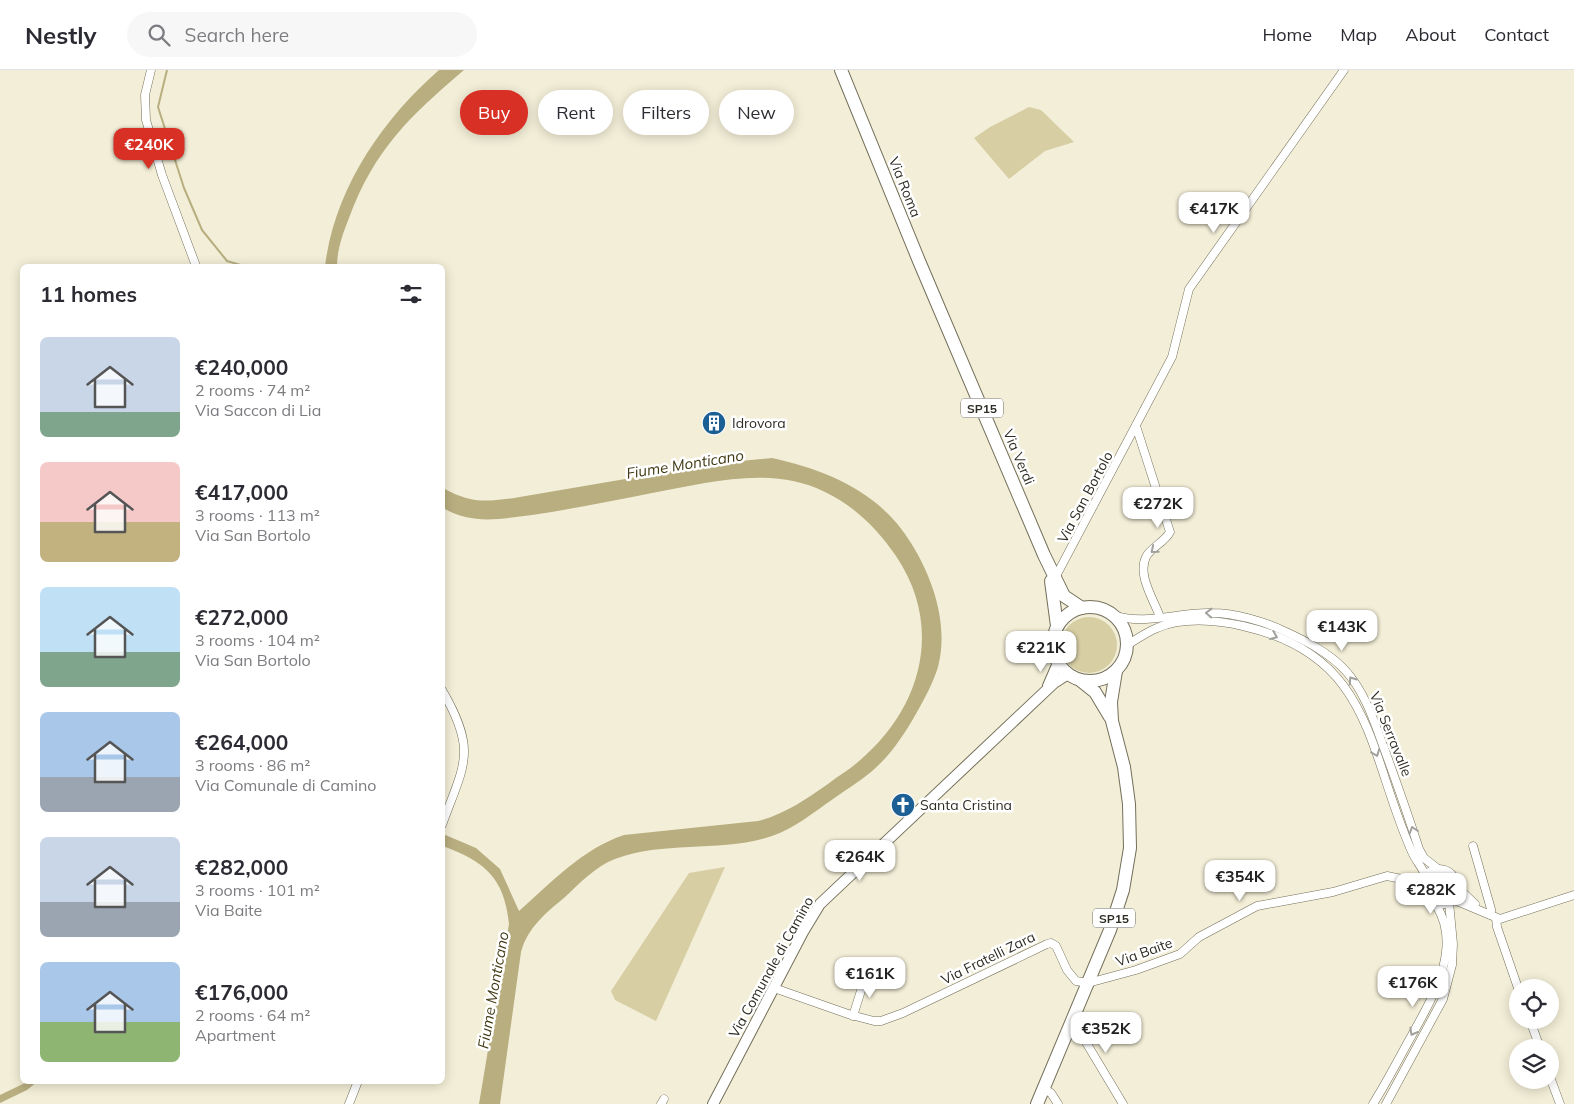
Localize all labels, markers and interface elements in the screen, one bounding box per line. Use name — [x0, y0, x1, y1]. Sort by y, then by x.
search box — [127, 12, 477, 57]
text: Nestly — [25, 20, 97, 50]
icon: search — [145, 21, 173, 49]
text: Search here — [185, 23, 289, 47]
text: Home — [1262, 23, 1312, 46]
text: Map — [1340, 23, 1377, 46]
text: About — [1405, 23, 1456, 46]
text: Contact — [1484, 23, 1549, 46]
chip: Buy — [460, 90, 528, 135]
chip: Rent — [538, 90, 613, 135]
chip: Filters — [623, 90, 709, 135]
chip: New — [719, 90, 794, 135]
pin: €240K — [114, 128, 184, 170]
text: €240K — [124, 134, 174, 154]
street label: Via Roma — [885, 154, 925, 220]
pin: €417K — [1179, 191, 1249, 234]
text: €417K — [1189, 198, 1239, 218]
icon: filters — [397, 280, 425, 308]
text: 11 homes — [40, 281, 137, 307]
text: €240,000 — [195, 354, 288, 380]
icon: home — [80, 357, 140, 417]
text: 2 rooms · 74 m² — [195, 380, 310, 400]
road number: SP15 — [961, 398, 1003, 418]
text: Via Saccon di Lia — [195, 400, 321, 420]
building icon: Idrovora — [701, 410, 727, 436]
place label: Idrovora — [732, 414, 786, 432]
street label: Via Verdi — [999, 427, 1039, 487]
water label: Fiume Monticano — [625, 445, 746, 483]
street label: Via San Bortolo — [1053, 448, 1117, 546]
text: €417,000 — [195, 479, 288, 505]
icon: home — [80, 482, 140, 542]
pin: €272K — [1123, 486, 1193, 529]
text: €272K — [1133, 493, 1183, 513]
text: 3 rooms · 113 m² — [195, 505, 320, 525]
text: Via San Bortolo — [195, 525, 311, 545]
one-way arrow — [1151, 545, 1160, 553]
text: €272,000 — [195, 604, 288, 630]
icon: home — [80, 607, 140, 667]
one-way arrow — [1205, 608, 1213, 619]
pin: €143K — [1307, 610, 1377, 652]
text: €143K — [1317, 616, 1367, 636]
text: 3 rooms · 104 m² — [195, 630, 320, 650]
pin: €221K — [1006, 630, 1076, 673]
one-way arrow — [1269, 630, 1277, 640]
text: €221K — [1016, 637, 1066, 657]
text: Via San Bortolo — [195, 650, 311, 670]
one-way arrow — [1349, 676, 1358, 685]
street label: Via Serravalle — [1366, 689, 1416, 779]
text: €264,000 — [195, 729, 288, 755]
icon: home — [80, 732, 140, 792]
one-way arrow — [1370, 748, 1380, 757]
text: 3 rooms · 86 m² — [195, 755, 310, 775]
text: Via Comunale di Camino — [195, 775, 376, 795]
church icon: Santa Cristina — [890, 792, 916, 818]
place label: Santa Cristina — [920, 796, 1012, 814]
one-way arrow — [1408, 826, 1418, 834]
pin: €264K — [825, 840, 895, 882]
text: €264K — [835, 846, 885, 866]
text: €282,000 — [195, 854, 288, 880]
icon: home — [80, 857, 140, 917]
pin: €354K — [1205, 860, 1275, 902]
text: €354K — [1215, 866, 1265, 886]
pin: €282K — [1396, 872, 1466, 915]
text: €282K — [1406, 879, 1456, 899]
text: 3 rooms · 101 m² — [195, 880, 320, 900]
street label: Via Comunale di Camino — [725, 893, 817, 1041]
text: Via Baite — [195, 900, 262, 920]
road number: SP15 — [1093, 908, 1135, 928]
street label: Via Fratelli Zara — [938, 927, 1038, 989]
water label: Fiume Monticano — [473, 929, 513, 1050]
street label: Via Baite — [1113, 933, 1175, 971]
pin: €161K — [835, 956, 905, 999]
text: €161K — [845, 963, 895, 983]
pin: €176K — [1378, 966, 1448, 1008]
text: €176K — [1388, 972, 1438, 992]
text: €176,000 — [195, 979, 288, 1005]
map controls — [1509, 979, 1559, 1089]
button: locate — [1509, 979, 1559, 1029]
icon: home — [80, 982, 140, 1042]
text: 2 rooms · 64 m² — [195, 1005, 310, 1025]
pin: €352K — [1071, 1012, 1141, 1054]
text: €352K — [1081, 1018, 1131, 1038]
text: Apartment — [195, 1025, 276, 1045]
one-way arrow — [1409, 1027, 1419, 1036]
button: layers — [1509, 1039, 1559, 1089]

